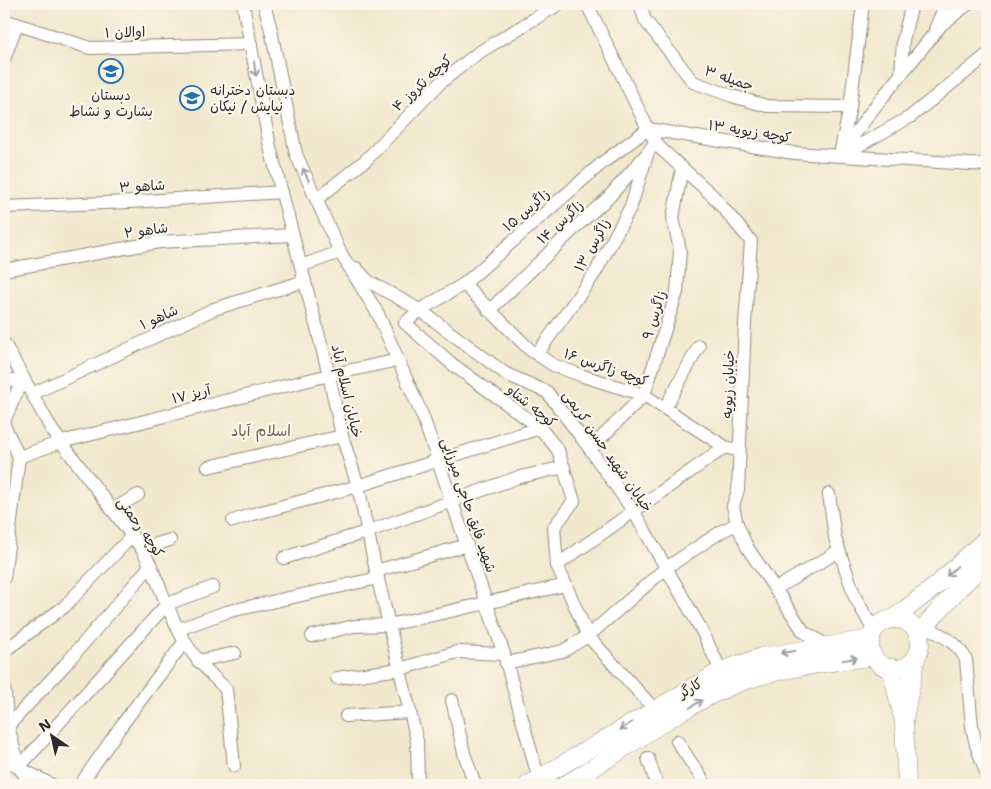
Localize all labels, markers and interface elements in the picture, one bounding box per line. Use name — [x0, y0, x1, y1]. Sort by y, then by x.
street label: اوالان ۱ — [104, 22, 146, 42]
street label: کوچه نکروز ۴ — [388, 51, 456, 116]
school or university icon: دبستان بشارت و نشاط — [98, 58, 124, 84]
one-way arrow — [250, 61, 260, 77]
street label: جمیله ۳ — [702, 61, 756, 95]
place label: دبستان دخترانه نیایش / نیکان — [210, 81, 295, 115]
school or university icon: دبستان دخترانه نیایش / نیکان — [179, 85, 205, 111]
place label: دبستان بشارت و نشاط — [69, 86, 153, 120]
street label: کوچه زیویه ۱۳ — [707, 116, 793, 147]
one-way arrow — [301, 168, 310, 183]
street label: شاهو ۳ — [118, 176, 166, 196]
street label: زاگرس ۱۵ — [499, 185, 553, 235]
street label: زاگرس ۱۴ — [533, 196, 587, 248]
street label: زاگرس ۱۳ — [570, 215, 614, 275]
street label: شاهو ۲ — [123, 218, 169, 242]
street label: زاگرس ۹ — [638, 288, 670, 342]
street label: شاهو ۱ — [137, 301, 181, 333]
street label: خیابان اسلام آباد — [326, 343, 366, 440]
street label: کوچه زاگرس ۱۶ — [561, 344, 651, 391]
street label: خیابان زیویه — [718, 349, 738, 419]
street label: آریز ۱۷ — [170, 380, 213, 407]
street label: کوچه شتاو — [502, 380, 560, 432]
street label: خیابان شهید حسن کریمی — [559, 387, 657, 515]
district label: اسلام آباد — [231, 421, 291, 442]
street label: شهید فایق حاجی میرزایی — [437, 435, 501, 575]
street label: کوچه رحمتی — [113, 493, 168, 561]
one-way arrow — [945, 565, 958, 577]
one-way arrow — [780, 648, 796, 658]
one-way arrow — [842, 654, 858, 664]
street label: کارگر — [674, 674, 705, 703]
one-way arrow — [688, 698, 702, 708]
north arrow — [28, 712, 78, 762]
text: N — [35, 715, 54, 736]
one-way arrow — [619, 721, 633, 732]

